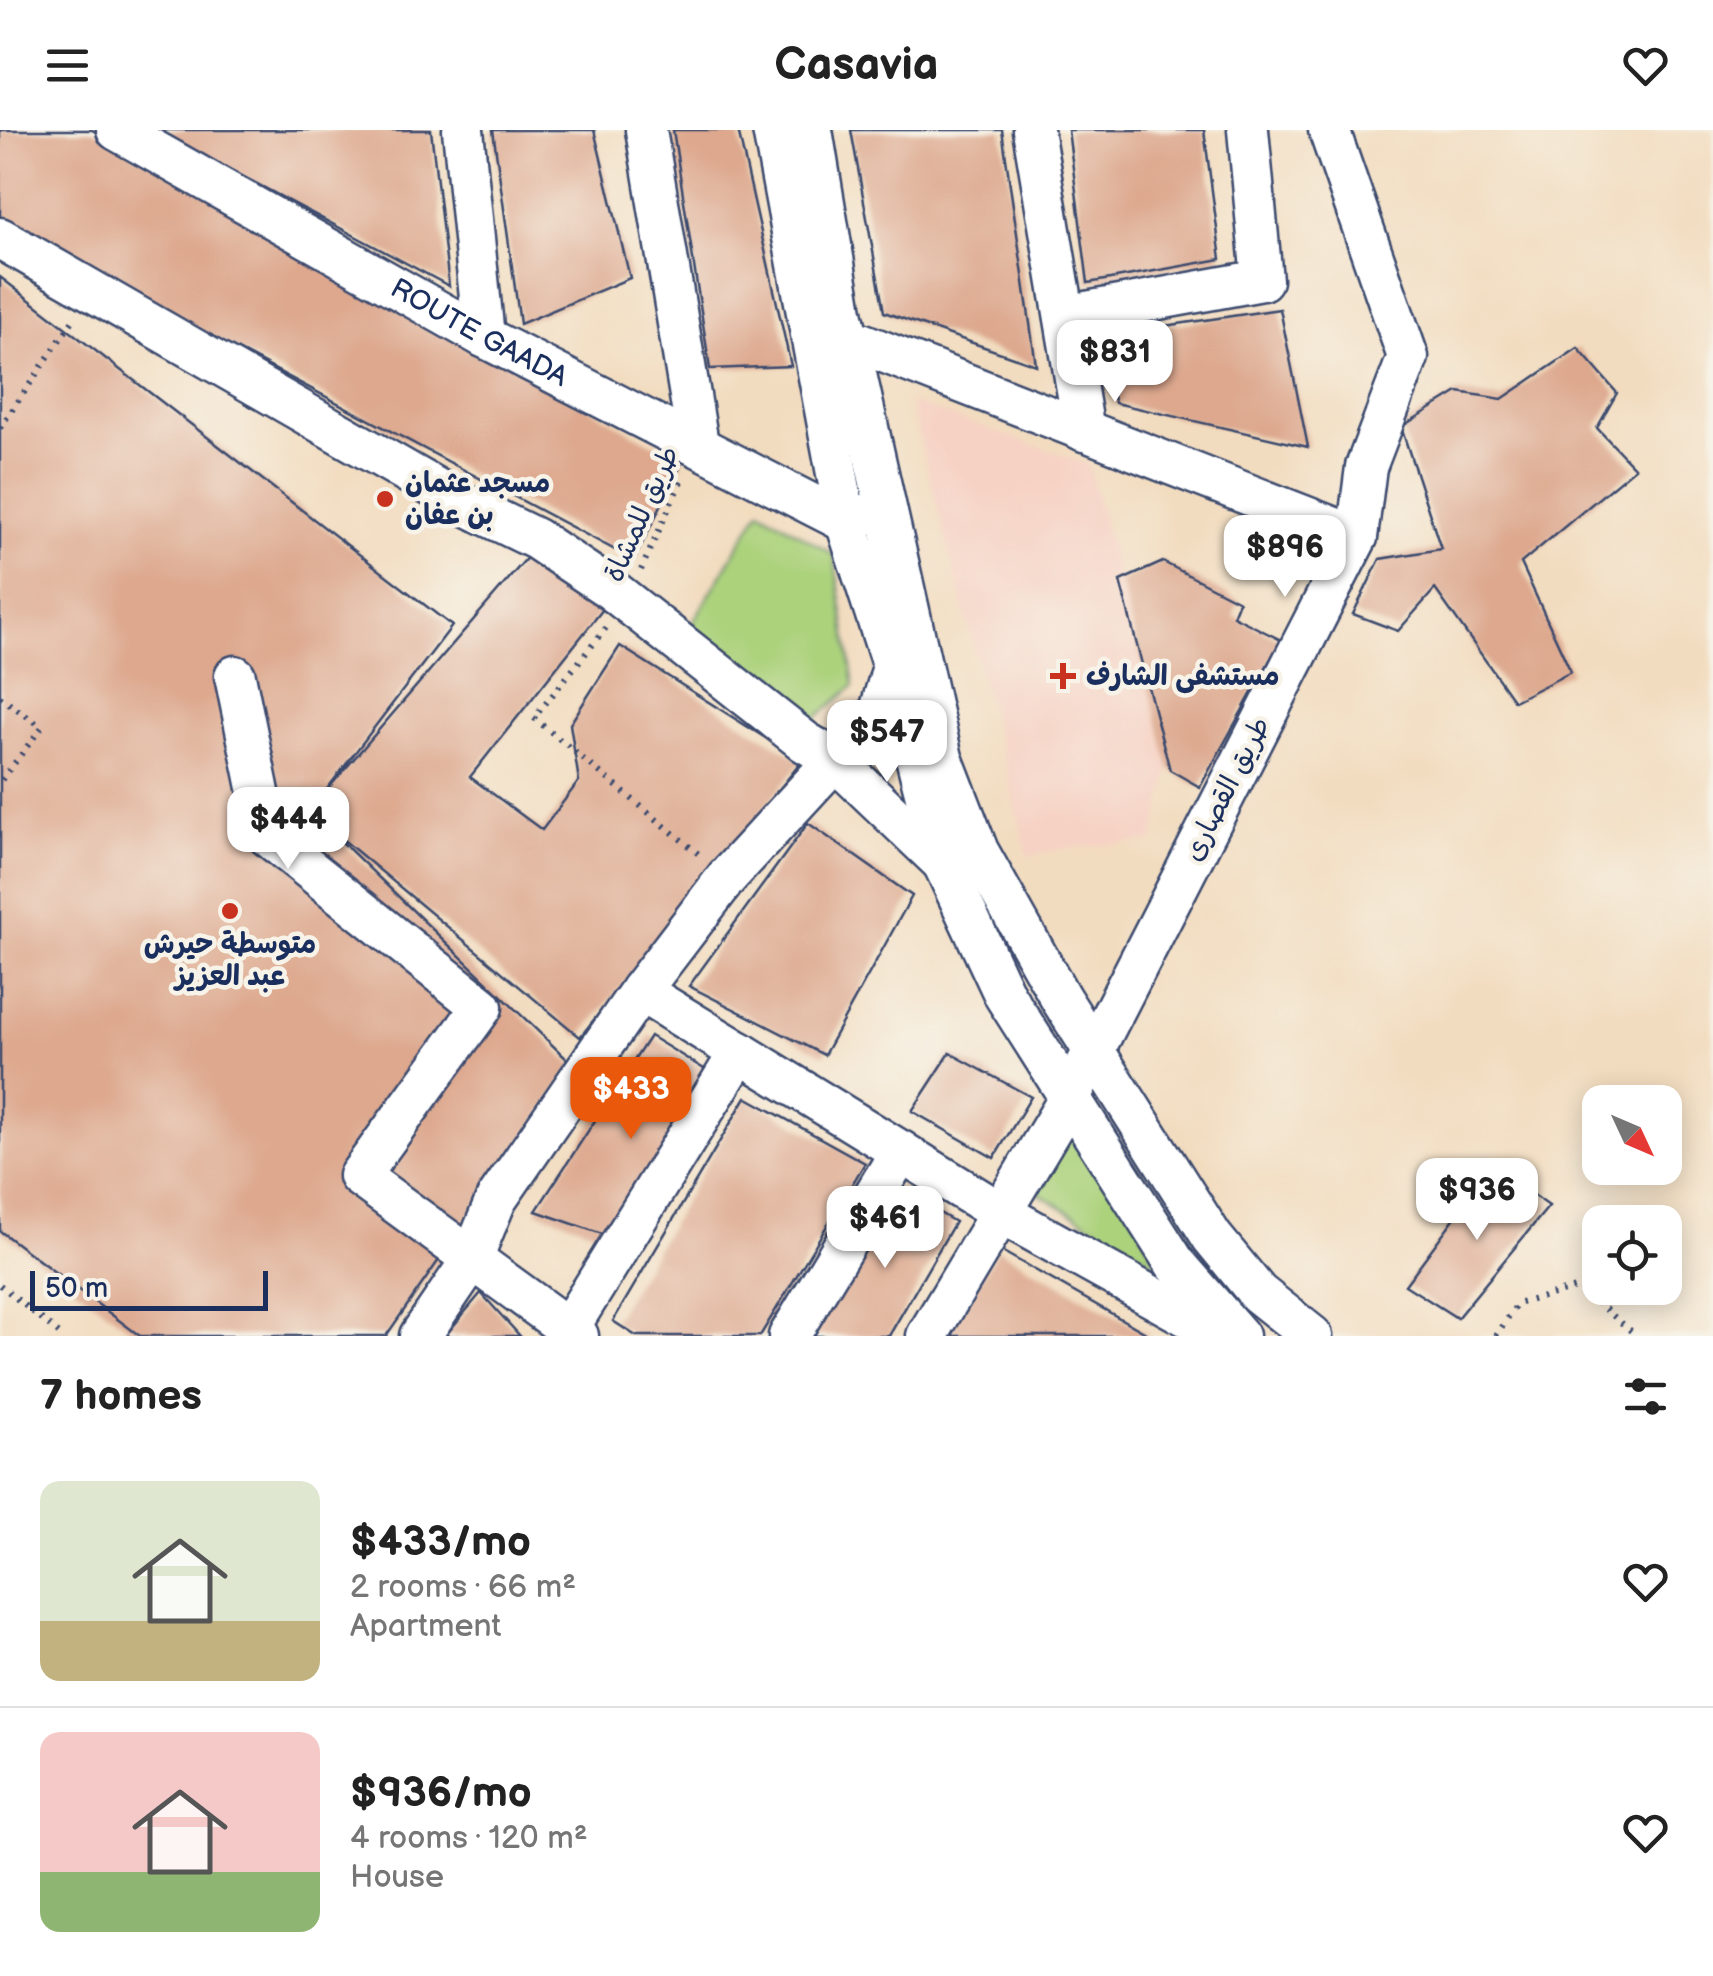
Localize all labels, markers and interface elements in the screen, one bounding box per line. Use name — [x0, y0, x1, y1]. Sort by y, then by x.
icon: menu — [40, 38, 95, 93]
text: Casavia — [775, 38, 938, 93]
icon: heart — [1618, 38, 1673, 93]
street label: ROUTE GAADA — [385, 271, 574, 394]
pin: $831 — [1056, 320, 1174, 405]
text: $831 — [1079, 333, 1151, 372]
street label: طريق للمشاة — [597, 441, 687, 587]
place label: مسجد عثمان بن عفان — [405, 467, 550, 532]
marker: مسجد عثمان بن عفان — [374, 488, 396, 510]
pin: $896 — [1226, 515, 1344, 600]
text: $896 — [1246, 528, 1324, 567]
place label: مستشفى الشارف — [1086, 660, 1279, 694]
marker: مستشفى الشارف — [1050, 663, 1076, 689]
pin: $547 — [828, 700, 946, 785]
street label: طريق القصارى — [1177, 711, 1277, 867]
text: $547 — [849, 713, 925, 752]
pin: $444 — [229, 787, 347, 872]
text: $444 — [249, 800, 327, 839]
marker: متوسطة حيرش عبد العزيز — [219, 900, 241, 922]
place label: متوسطة حيرش عبد العزيز — [144, 928, 316, 993]
pin: $433 — [572, 1057, 690, 1142]
text: $433 — [592, 1070, 670, 1109]
north arrow — [1582, 1085, 1682, 1185]
map controls — [1582, 1085, 1682, 1305]
pin: $936 — [1418, 1158, 1536, 1243]
text: $936 — [1438, 1171, 1516, 1210]
pin: $461 — [826, 1186, 944, 1271]
text: $461 — [849, 1199, 921, 1238]
button: locate — [1582, 1205, 1682, 1305]
scale bar — [30, 1266, 268, 1310]
text: 50 m — [45, 1272, 108, 1305]
icon: filters — [1618, 1369, 1673, 1424]
text: 7 homes — [40, 1371, 202, 1422]
text: $433/mo — [350, 1517, 531, 1568]
icon: home — [120, 1521, 240, 1641]
icon: heart — [1618, 1554, 1673, 1609]
text: 2 rooms · 66 m² — [350, 1568, 576, 1607]
text: Apartment — [350, 1607, 501, 1646]
text: $936/mo — [350, 1768, 532, 1819]
icon: home — [120, 1772, 240, 1892]
icon: heart — [1618, 1805, 1673, 1860]
text: 4 rooms · 120 m² — [350, 1819, 588, 1858]
text: House — [350, 1858, 444, 1897]

